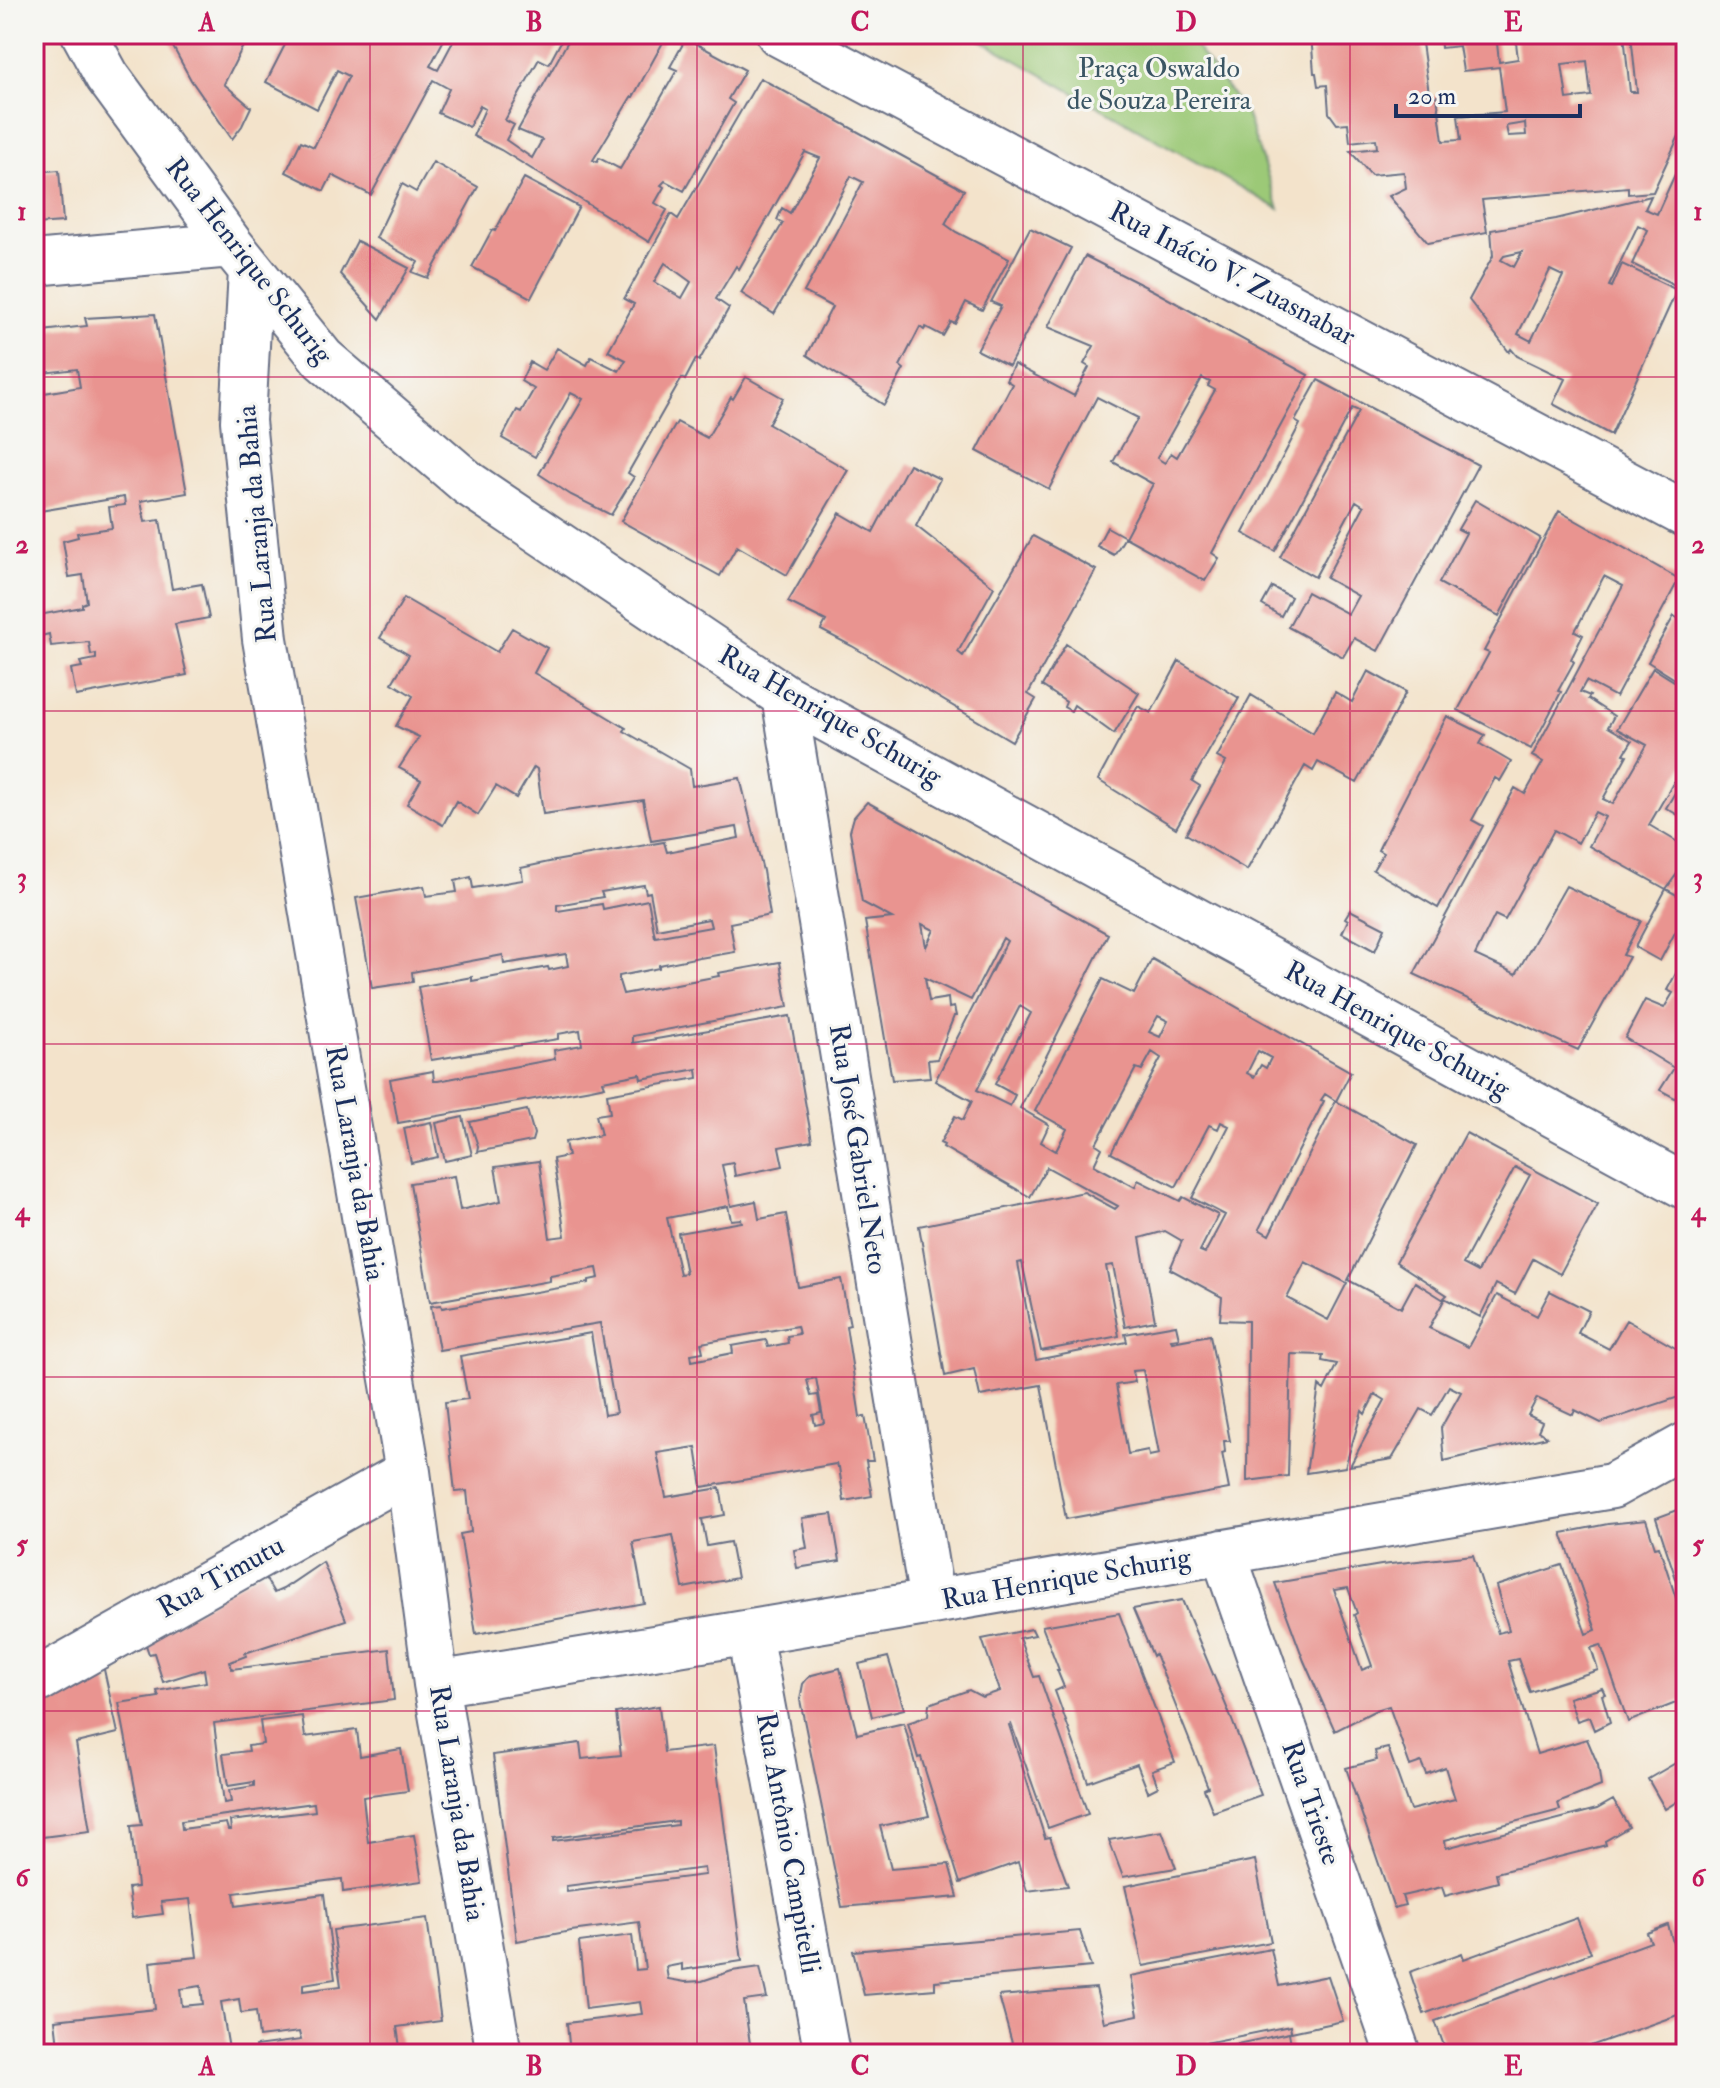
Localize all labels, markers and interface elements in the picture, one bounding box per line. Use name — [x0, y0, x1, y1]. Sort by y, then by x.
text: A — [198, 7, 216, 39]
text: B — [525, 7, 543, 39]
text: C — [850, 7, 870, 39]
text: D — [1175, 7, 1197, 39]
text: E — [1504, 7, 1523, 39]
park label: Praça Oswaldo de Souza Pereira — [1067, 51, 1252, 118]
scale bar — [1396, 68, 1580, 118]
text: 20 m — [1408, 81, 1457, 112]
street label: Rua Henrique Schurig — [158, 151, 341, 372]
street label: Rua Inácio V. Zuasnabar — [1103, 194, 1362, 354]
text: 1 — [17, 196, 27, 228]
text: 1 — [1693, 196, 1703, 228]
street label: Rua Laranja da Bahia — [229, 403, 285, 644]
text: 2 — [15, 529, 29, 561]
text: 2 — [1691, 529, 1705, 561]
street label: Rua Henrique Schurig — [712, 638, 949, 795]
text: 3 — [17, 862, 27, 894]
text: 3 — [1693, 862, 1703, 894]
street label: Rua Henrique Schurig — [1278, 954, 1517, 1107]
street label: Rua José Gabriel Neto — [821, 1021, 895, 1277]
street label: Rua Laranja da Bahia — [317, 1043, 393, 1284]
text: 4 — [14, 1196, 31, 1228]
text: 4 — [1690, 1196, 1707, 1228]
street label: Rua Timutu — [152, 1528, 290, 1626]
text: 5 — [16, 1529, 28, 1561]
text: 5 — [1692, 1529, 1704, 1561]
street label: Rua Henrique Schurig — [939, 1540, 1194, 1618]
street label: Rua Laranja da Bahia — [421, 1683, 493, 1924]
street label: Rua Antônio Campitelli — [748, 1710, 828, 1976]
street label: Rua Trieste — [1273, 1736, 1349, 1870]
text: 6 — [15, 1862, 30, 1894]
text: 6 — [1691, 1862, 1706, 1894]
text: A — [198, 2051, 216, 2083]
text: B — [525, 2051, 543, 2083]
text: C — [850, 2051, 870, 2083]
text: D — [1175, 2051, 1197, 2083]
text: E — [1504, 2051, 1523, 2083]

